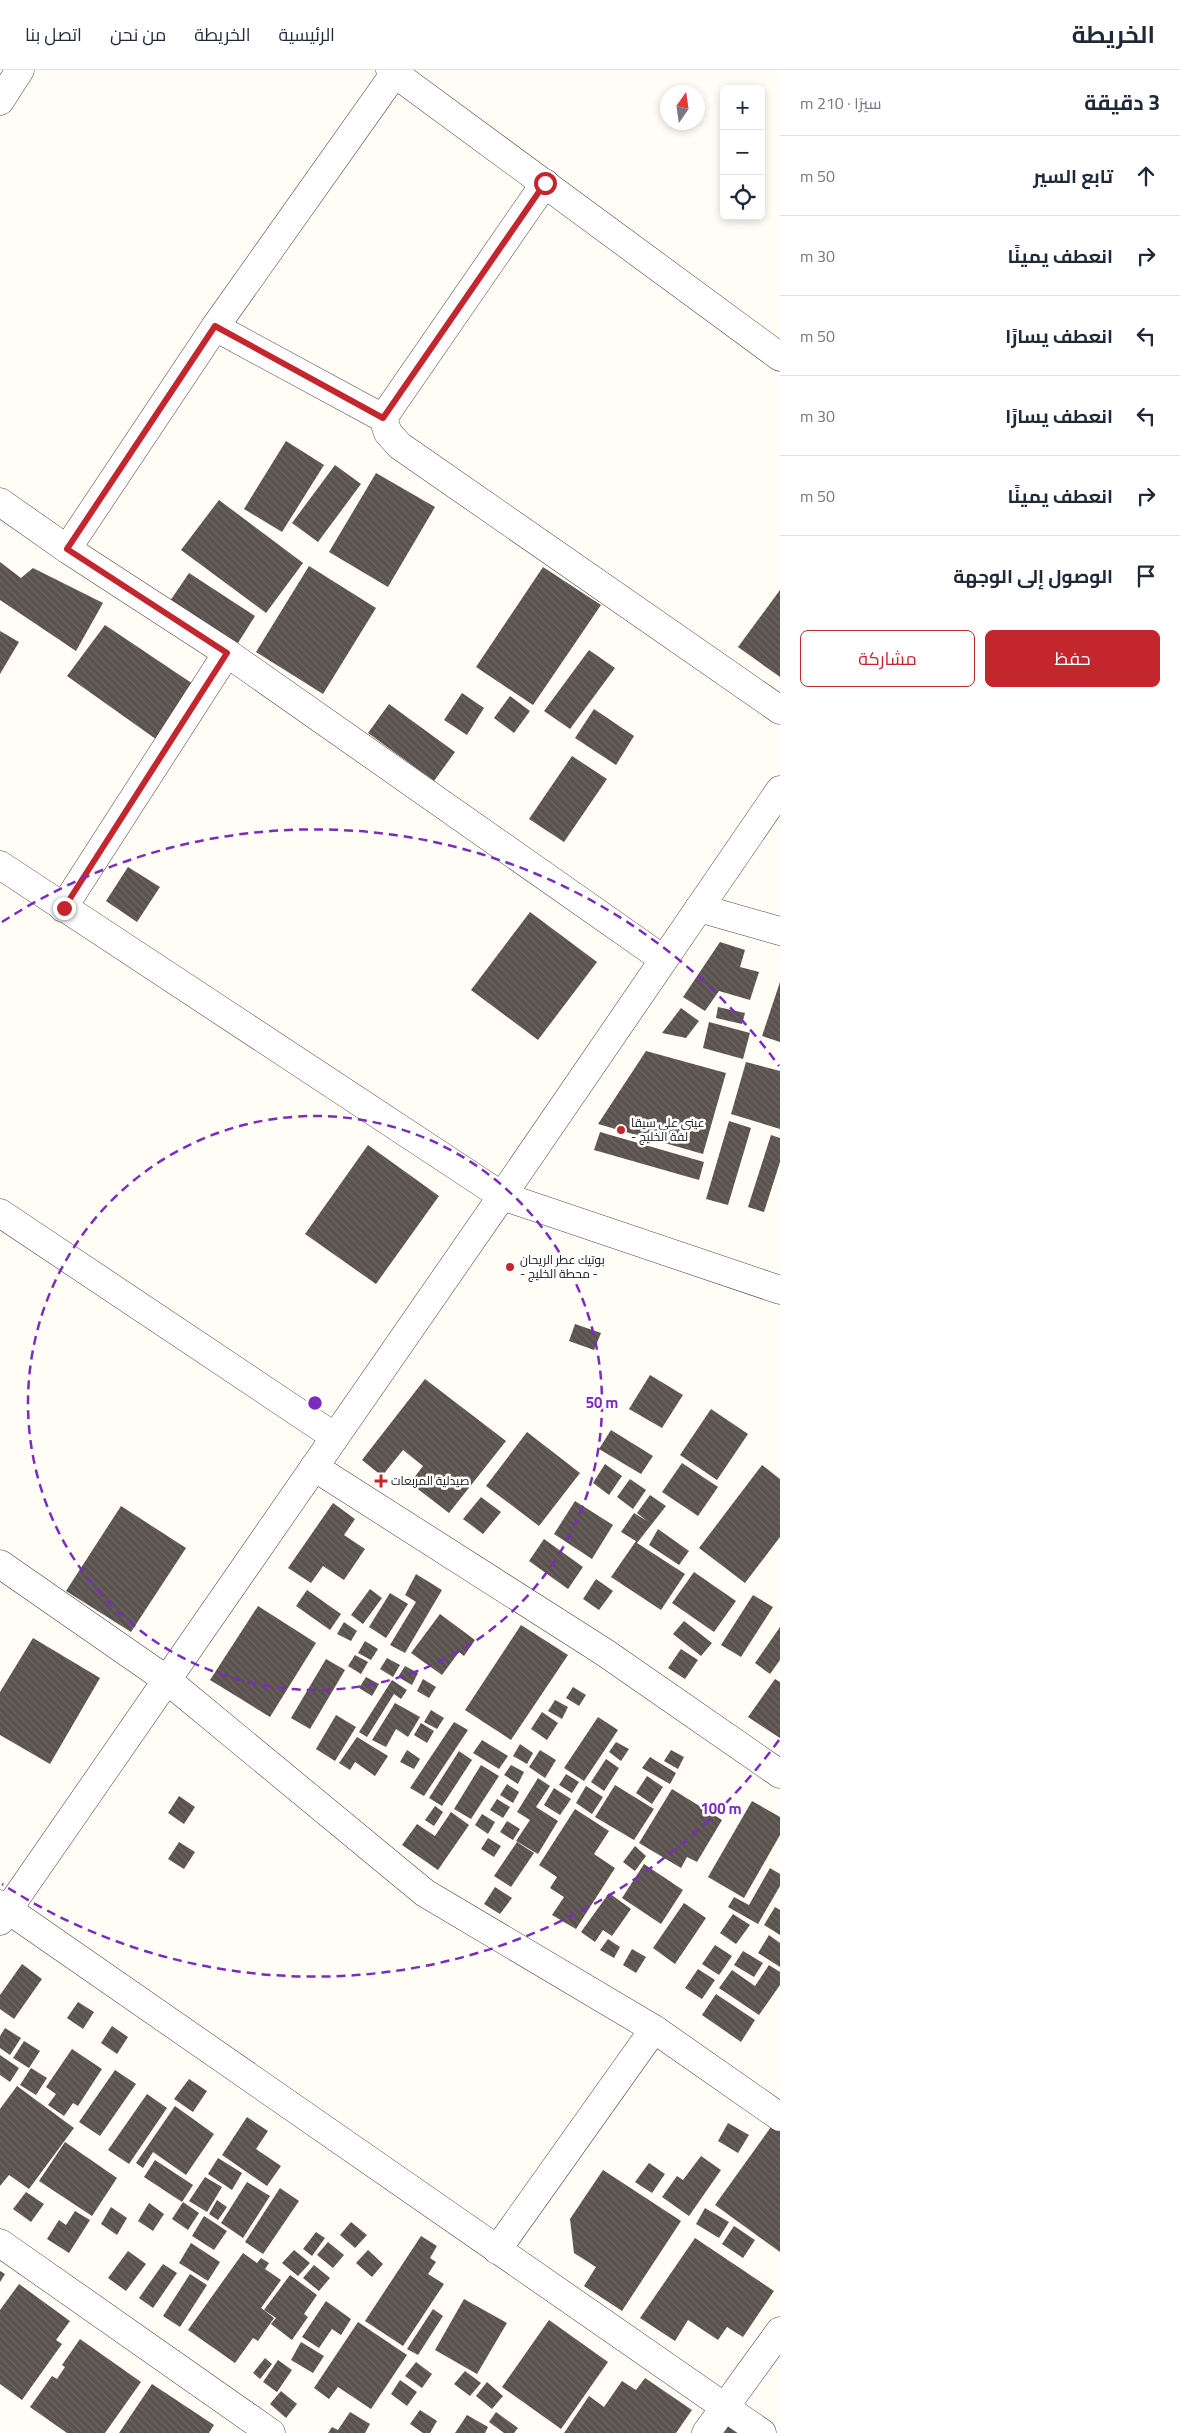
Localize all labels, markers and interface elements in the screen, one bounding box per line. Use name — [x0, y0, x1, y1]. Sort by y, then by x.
text: الخريطة — [1072, 12, 1155, 57]
text: اتصل بنا — [25, 18, 82, 51]
text: من نحن — [110, 18, 166, 51]
text: الخريطة — [194, 18, 250, 51]
text: الرئيسية — [278, 18, 335, 51]
text: 3 دقيقة — [1084, 83, 1160, 122]
north arrow — [660, 85, 705, 130]
map controls — [720, 85, 765, 220]
button: + — [720, 85, 765, 130]
text: سيرًا · 210 m — [800, 88, 881, 118]
button: − — [720, 130, 765, 175]
text: تابع السير — [1033, 158, 1113, 194]
text: 50 m — [800, 161, 835, 191]
icon: ahead — [1132, 162, 1160, 190]
route start — [534, 172, 557, 195]
button: locate — [720, 175, 765, 220]
text: انعطف يمينًا — [1008, 238, 1113, 274]
text: 30 m — [800, 241, 835, 271]
icon: right — [1132, 242, 1160, 270]
text: انعطف يسارًا — [1005, 318, 1113, 354]
text: 50 m — [800, 321, 835, 351]
icon: left — [1132, 322, 1160, 350]
text: انعطف يسارًا — [1005, 398, 1113, 434]
text: 30 m — [800, 401, 835, 431]
icon: left — [1132, 402, 1160, 430]
text: انعطف يمينًا — [1008, 478, 1113, 514]
text: 50 m — [800, 481, 835, 511]
icon: right — [1132, 482, 1160, 510]
text: الوصول إلى الوجهة — [953, 558, 1113, 594]
icon: arrive — [1132, 562, 1160, 590]
button: مشاركة — [800, 630, 975, 687]
button: حفظ — [985, 630, 1160, 687]
route end — [53, 897, 76, 920]
place label: عيني على سيقا - لفة الخليج — [631, 1111, 705, 1148]
marker: عيني على سيقا - لفة الخليج — [615, 1124, 627, 1136]
place label: بوتيك عطر الريحان - محطة الخليج - — [520, 1248, 605, 1285]
marker: بوتيك عطر الريحان - محطة الخليج - — [504, 1261, 516, 1273]
text: 50 m — [586, 1388, 618, 1417]
centre of rings — [306, 1394, 324, 1412]
place label: صيدلية المربعات — [391, 1469, 469, 1492]
marker: صيدلية المربعات — [375, 1475, 387, 1487]
text: 100 m — [701, 1794, 741, 1823]

